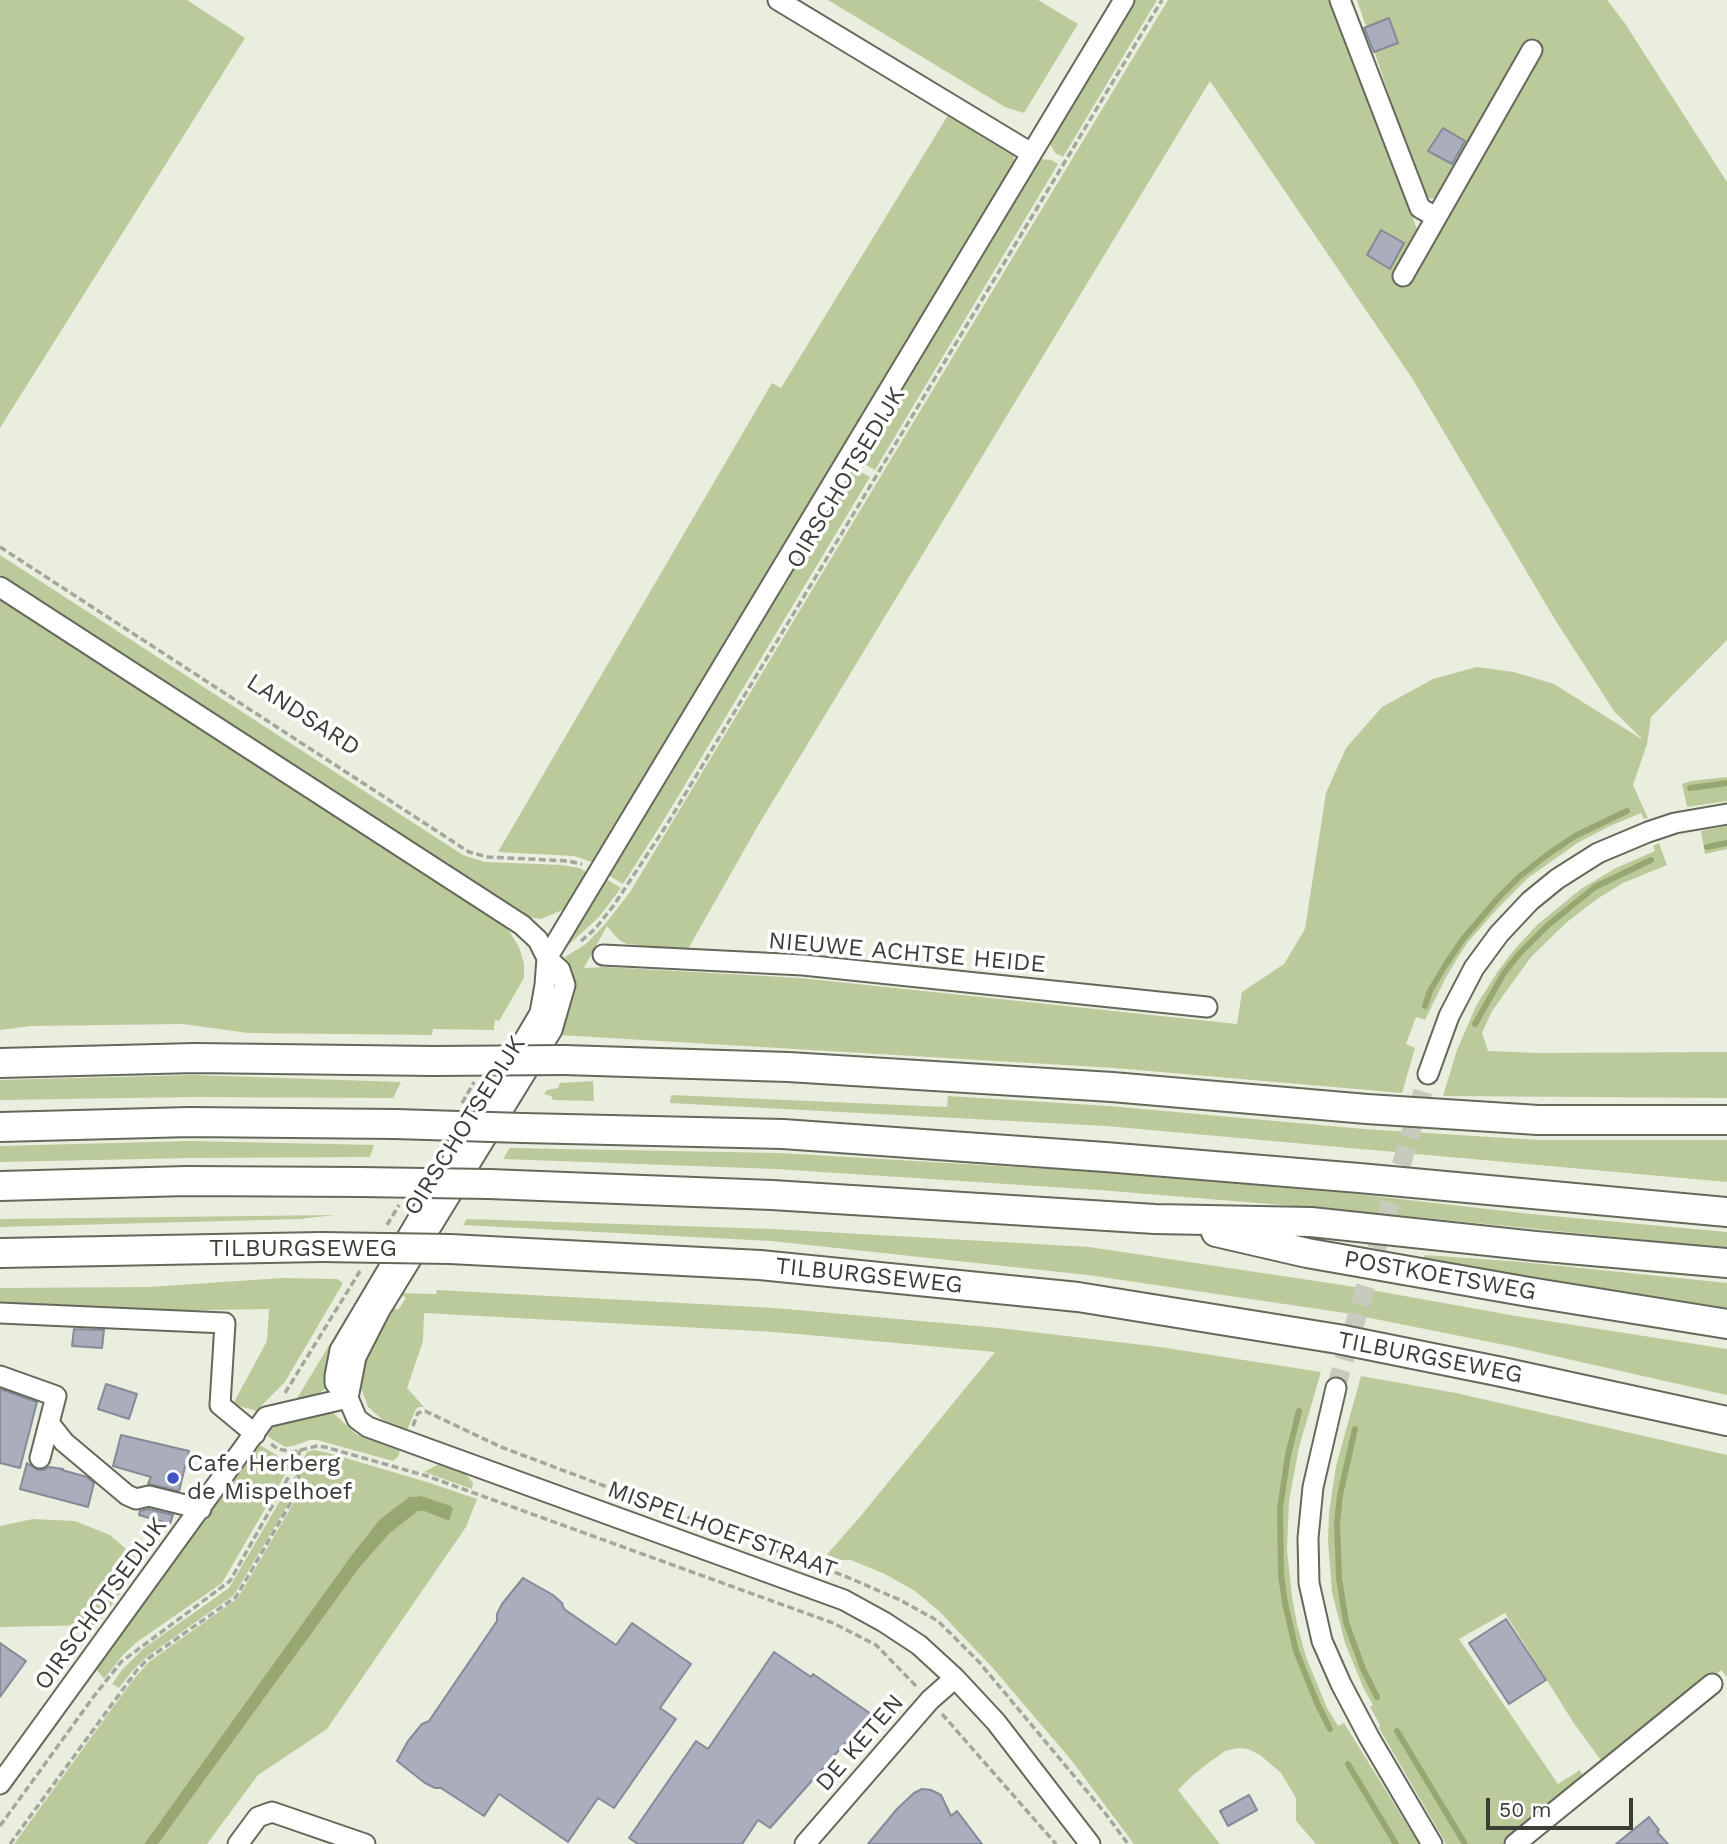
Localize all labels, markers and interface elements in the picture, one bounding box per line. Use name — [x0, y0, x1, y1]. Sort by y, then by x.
street label: OIRSCHOTSEDIJK — [781, 382, 911, 574]
street label: LANDSARD — [241, 668, 365, 762]
street label: NIEUWE ACHTSE HEIDE — [767, 927, 1047, 979]
street label: OIRSCHOTSEDIJK — [398, 1031, 532, 1221]
street label: TILBURGSEWEG — [209, 1235, 397, 1263]
street label: POSTKOETSWEG — [1342, 1245, 1538, 1307]
street label: TILBURGSEWEG — [774, 1252, 964, 1300]
street label: TILBURGSEWEG — [1335, 1326, 1525, 1390]
place label: Cafe Herberg de Mispelhoef — [187, 1450, 352, 1506]
marker: Cafe Herberg de Mispelhoef — [165, 1470, 181, 1486]
street label: MISPELHOEFSTRAAT — [603, 1475, 841, 1585]
street label: OIRSCHOTSEDIJK — [29, 1512, 173, 1696]
street label: DE KETEN — [810, 1689, 910, 1797]
scale bar — [1489, 1784, 1636, 1828]
text: 50 m — [1499, 1797, 1551, 1822]

